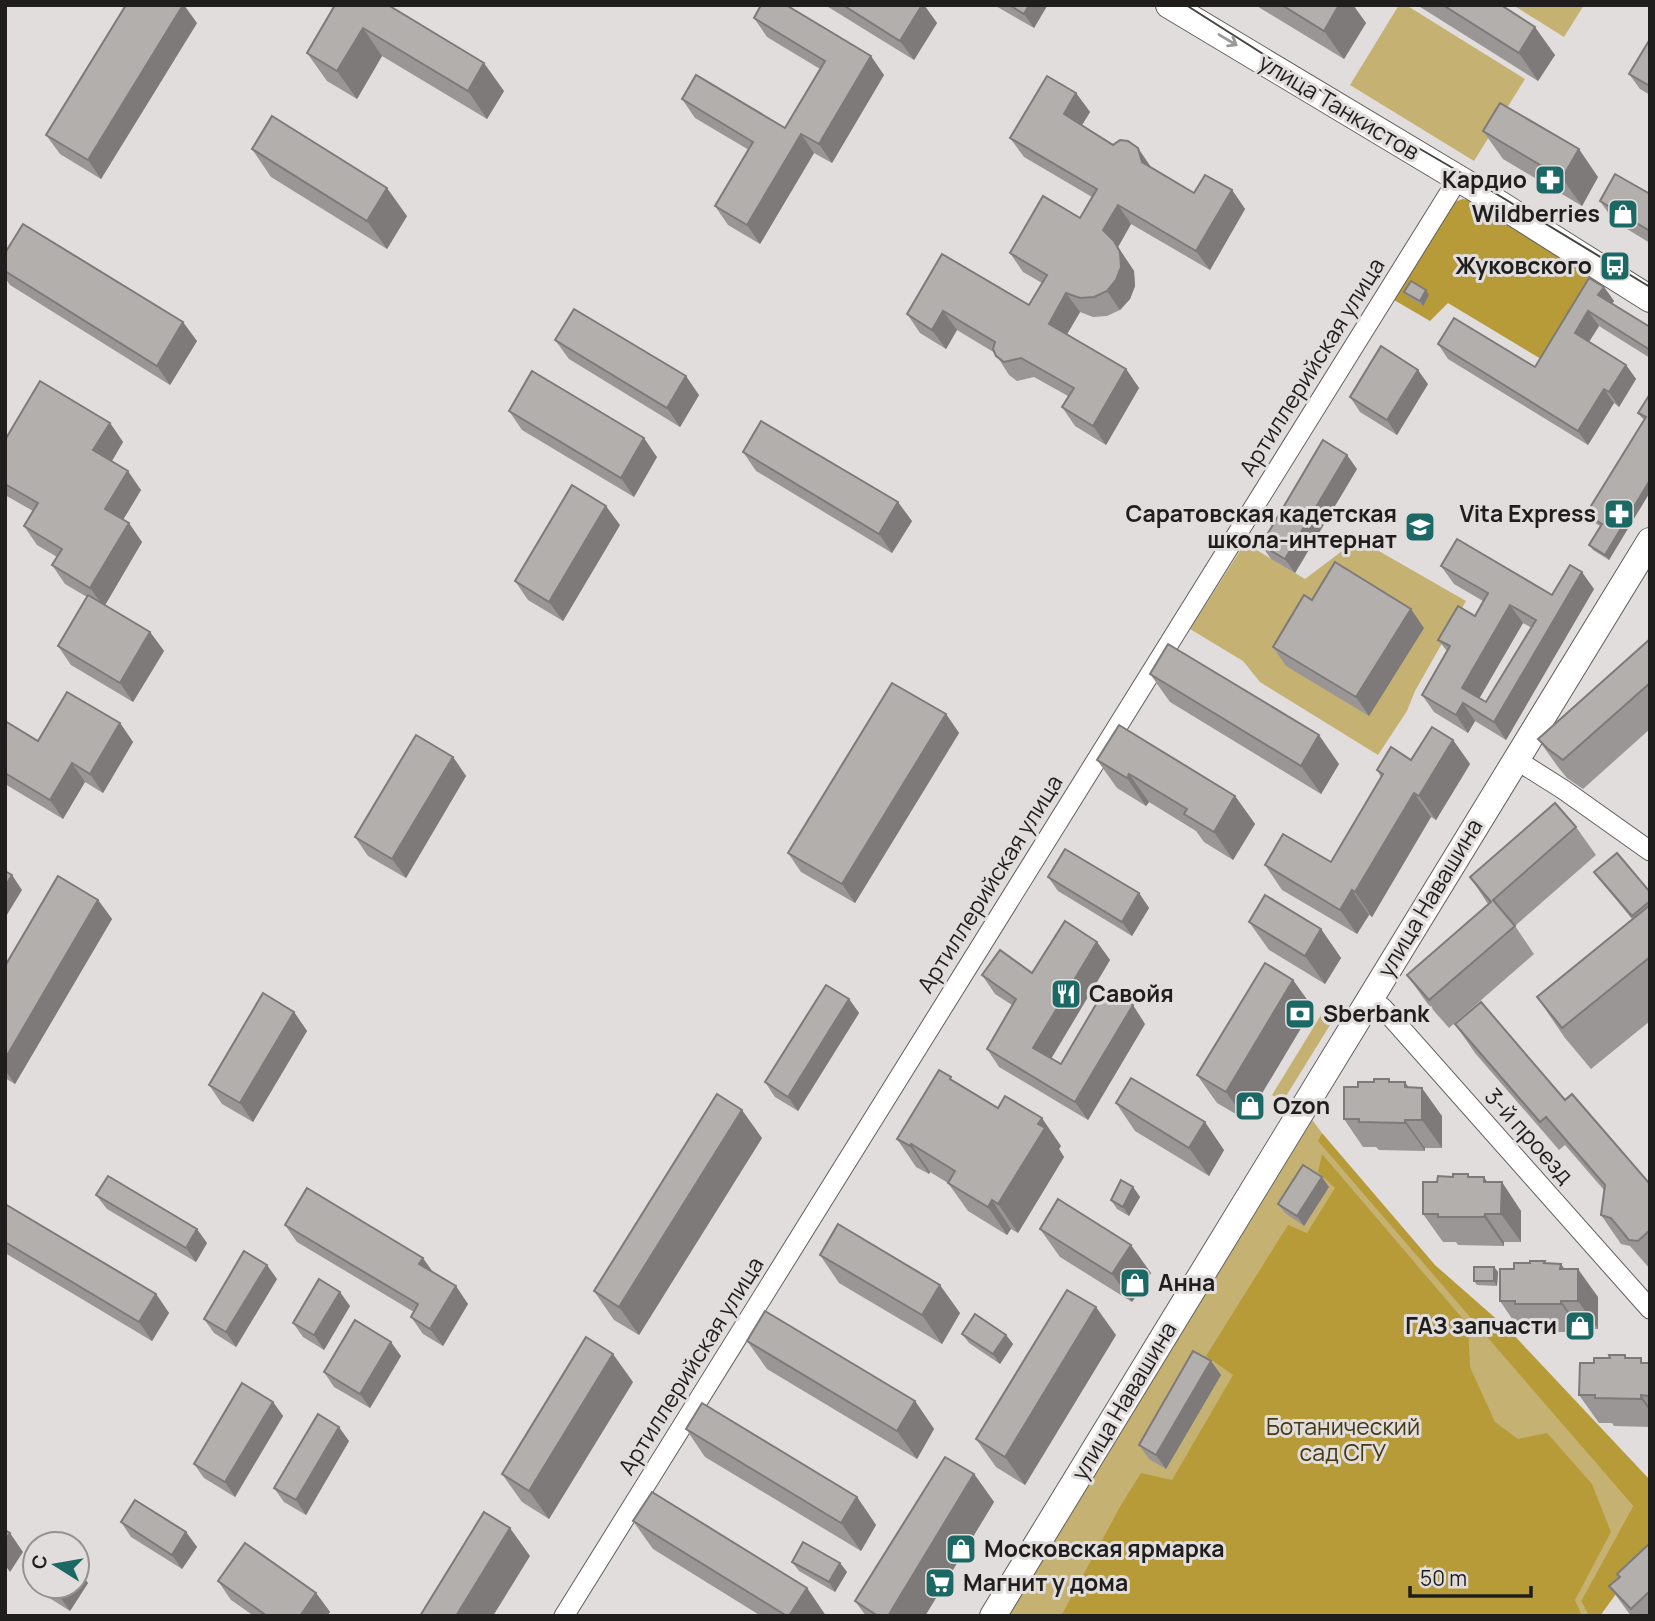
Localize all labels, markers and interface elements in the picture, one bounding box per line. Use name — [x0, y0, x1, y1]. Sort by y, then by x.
one-way arrow — [1217, 34, 1237, 48]
street label: улица Танкистов — [1253, 45, 1426, 167]
place label: Кардио — [1442, 163, 1527, 195]
pharmacy icon: Кардио — [1533, 163, 1567, 197]
place label: Wildberries — [1472, 197, 1600, 229]
shop icon: Wildberries — [1606, 197, 1640, 231]
place label: Жуковского — [1455, 249, 1592, 281]
bus stop icon: Жуковского — [1598, 249, 1632, 283]
street label: Артиллерийская улица — [1231, 251, 1391, 482]
place label: Саратовская кадетская школа-интернат — [1125, 497, 1397, 555]
place label: Vita Express — [1459, 497, 1596, 529]
pharmacy icon: Vita Express — [1602, 497, 1636, 531]
school or university icon: Саратовская кадетская школа-интернат — [1403, 510, 1437, 544]
street label: Артиллерийская улица — [909, 768, 1069, 999]
street label: улица Навашина — [1369, 812, 1489, 983]
restaurant icon: Савойя — [1049, 977, 1083, 1011]
place label: Савойя — [1089, 977, 1174, 1009]
bank icon: Sberbank — [1283, 997, 1317, 1031]
place label: Sberbank — [1323, 997, 1430, 1029]
street label: 3-й проезд — [1478, 1080, 1582, 1190]
shop icon: Ozon — [1233, 1089, 1267, 1123]
place label: Ozon — [1273, 1089, 1330, 1121]
street label: Артиллерийская улица — [610, 1250, 770, 1481]
shop icon: Анна — [1118, 1266, 1152, 1300]
place label: Анна — [1158, 1266, 1215, 1298]
place label: ГАЗ запчасти — [1405, 1309, 1557, 1341]
shop icon: ГАЗ запчасти — [1563, 1309, 1597, 1343]
street label: улица Навашина — [1063, 1315, 1183, 1486]
park label: Ботанический сад СГУ — [1266, 1410, 1420, 1468]
north arrow — [21, 1530, 91, 1600]
shop icon: Московская ярмарка — [944, 1532, 978, 1566]
place label: Московская ярмарка — [984, 1532, 1225, 1564]
text: С — [25, 1552, 53, 1571]
scale bar — [1410, 1554, 1531, 1598]
text: 50 m — [1420, 1564, 1467, 1592]
supermarket icon: Магнит у дома — [923, 1566, 957, 1600]
place label: Магнит у дома — [963, 1566, 1128, 1598]

